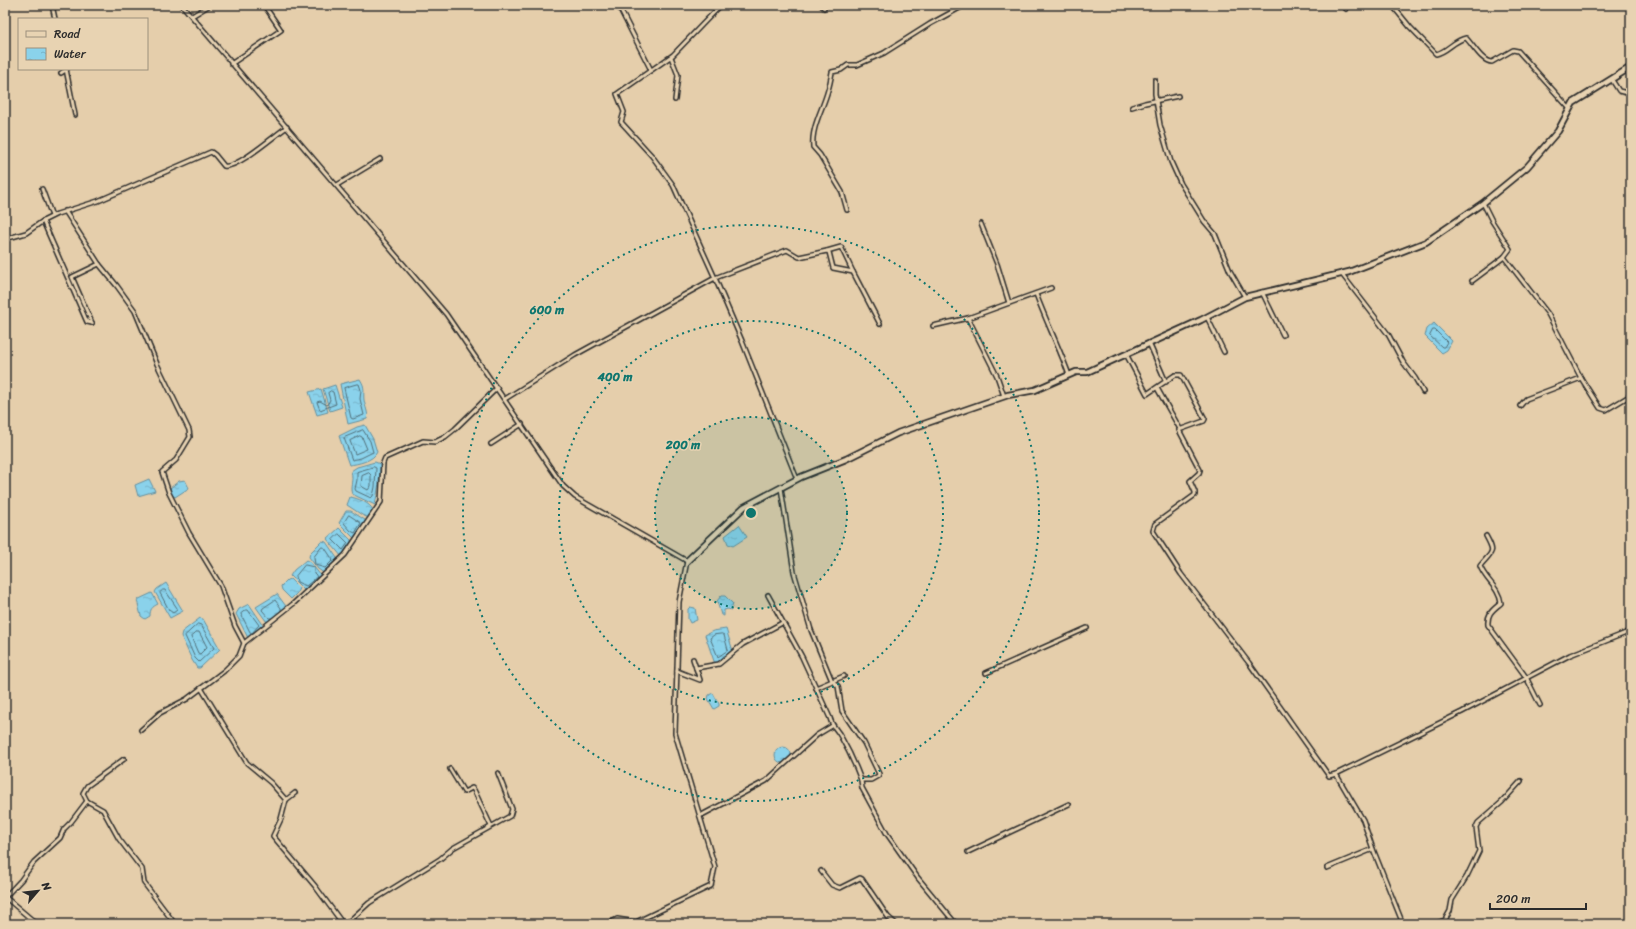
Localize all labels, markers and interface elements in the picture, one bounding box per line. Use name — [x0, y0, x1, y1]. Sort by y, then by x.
legend — [18, 18, 148, 70]
text: Road — [54, 23, 81, 45]
text: Water — [54, 43, 87, 65]
text: 600 m — [529, 299, 565, 321]
text: 400 m — [596, 366, 633, 388]
text: 200 m — [665, 434, 701, 456]
centre of rings — [744, 506, 758, 520]
north arrow — [18, 871, 58, 911]
text: N — [36, 878, 57, 895]
scale bar — [1490, 885, 1586, 911]
text: 200 m — [1496, 888, 1530, 910]

